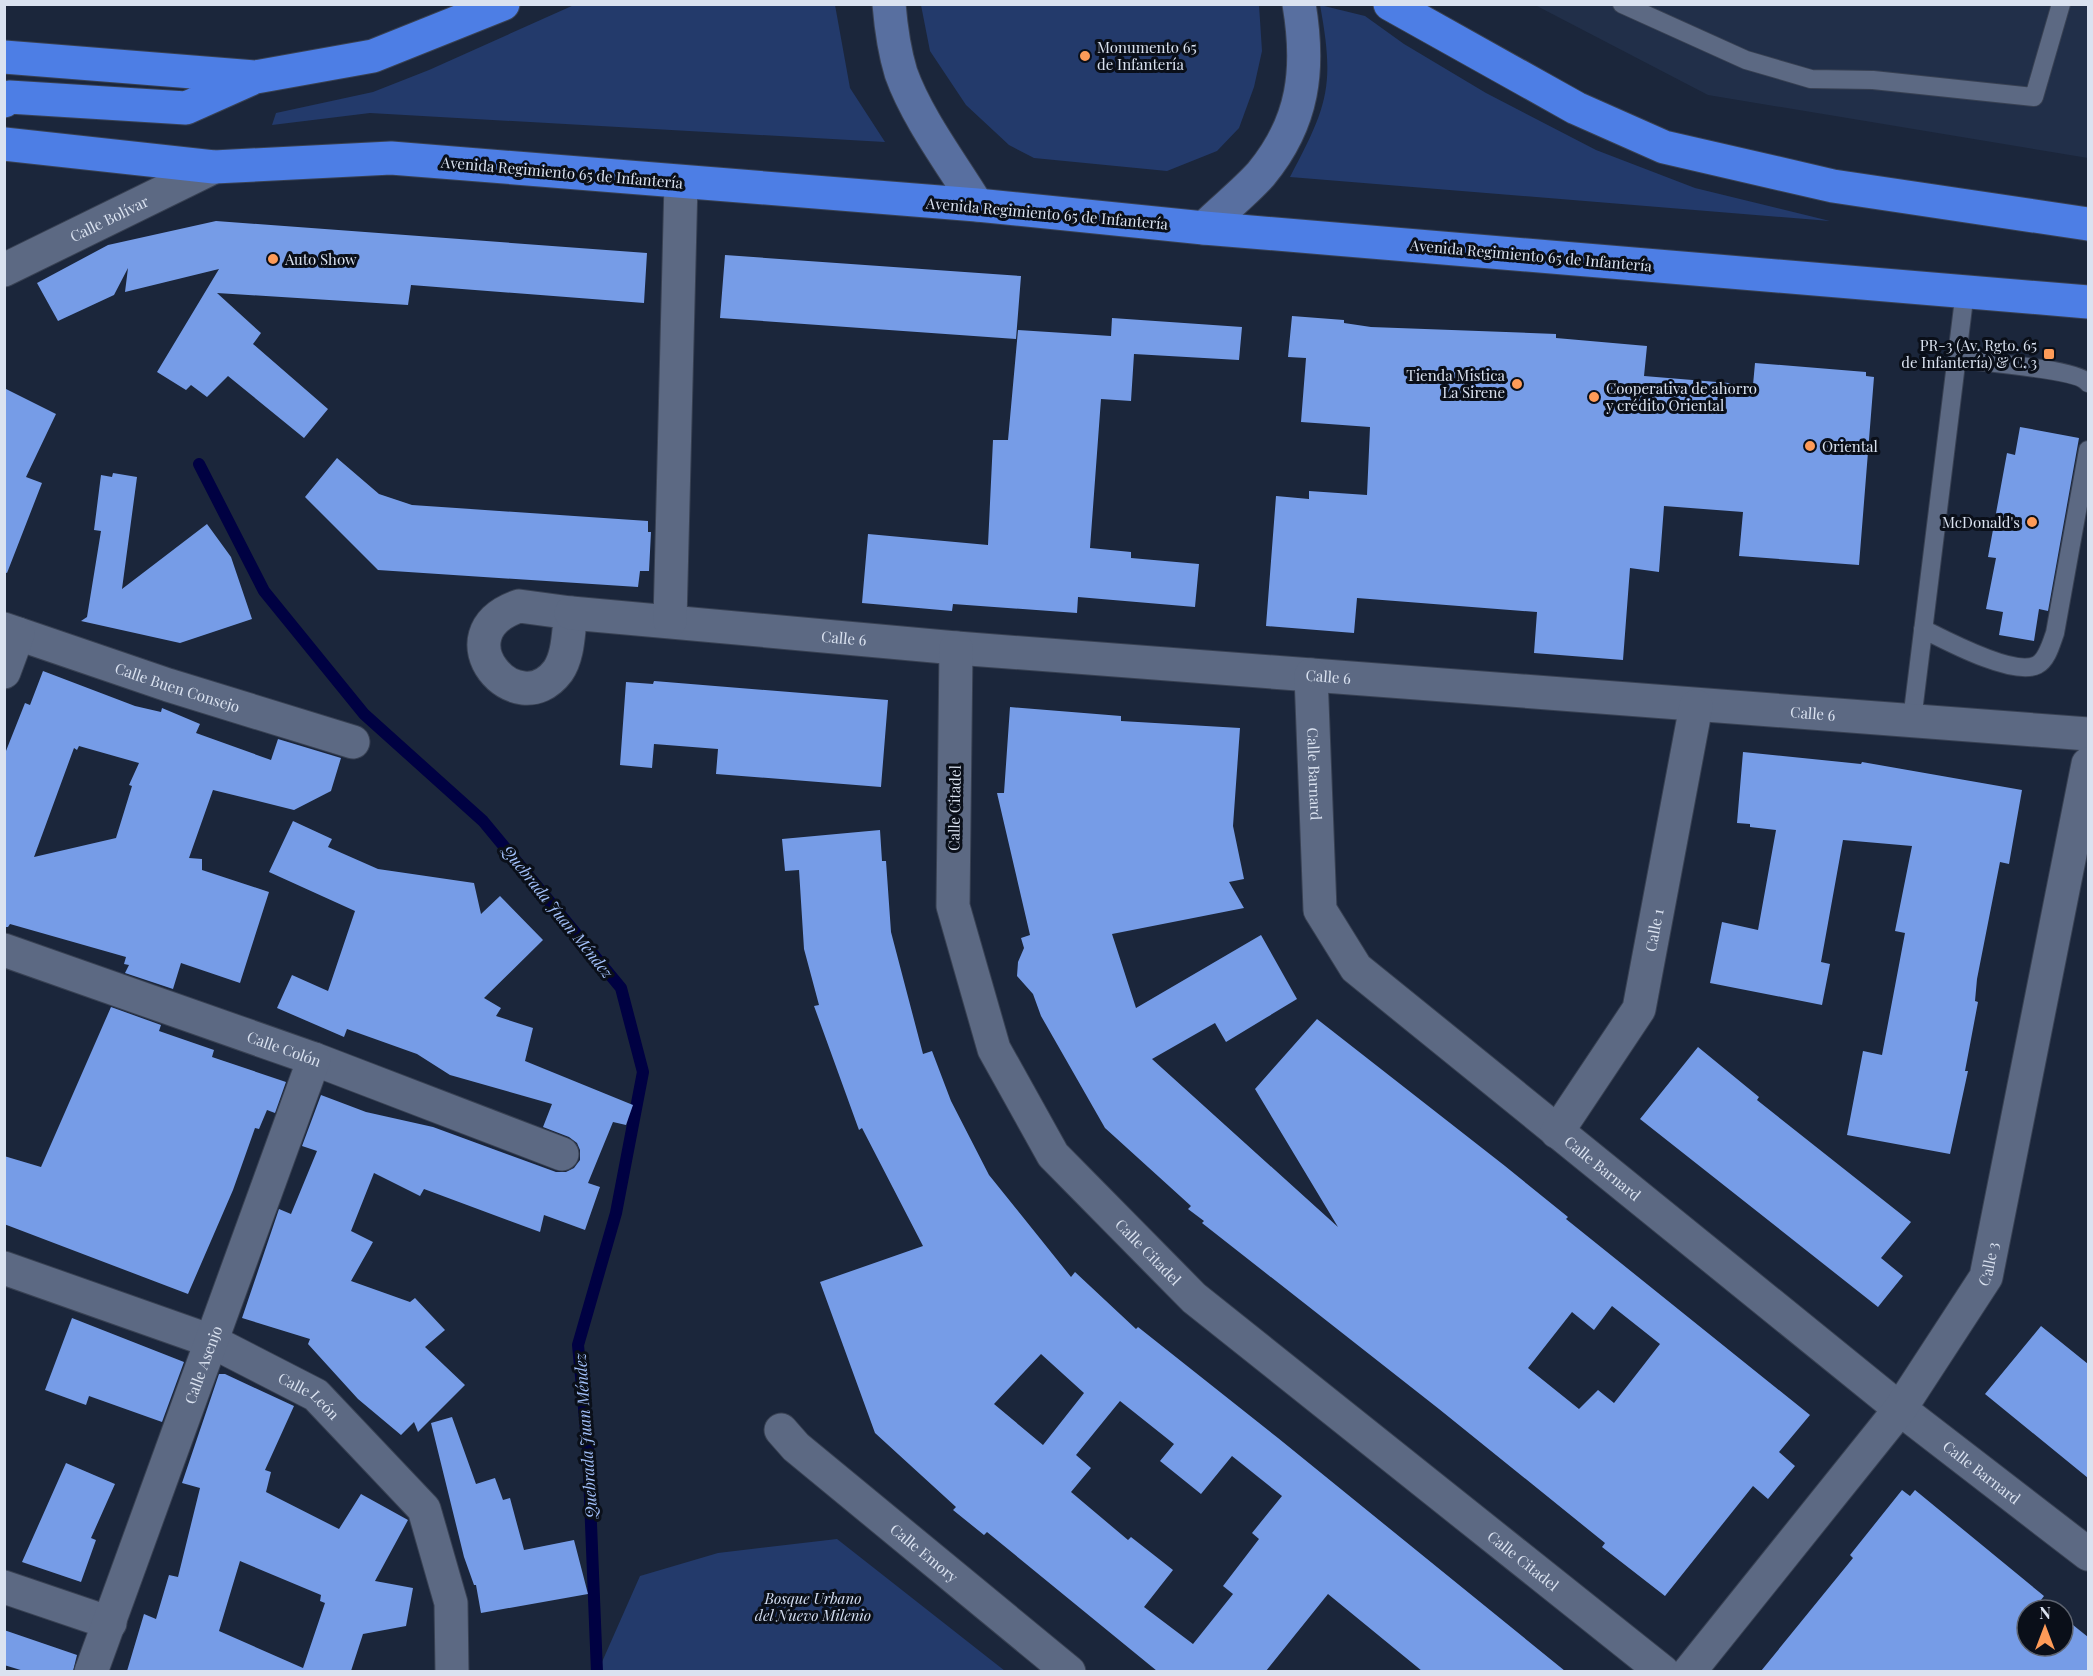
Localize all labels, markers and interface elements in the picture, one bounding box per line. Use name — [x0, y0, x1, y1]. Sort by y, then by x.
place label: Monumento 65 de Infantería — [1097, 37, 1197, 74]
marker: Monumento 65 de Infantería — [1078, 49, 1092, 63]
street label: Avenida Regimiento 65 de Infantería — [439, 151, 684, 193]
street label: Calle Bolívar — [66, 191, 152, 246]
street label: Avenida Regimiento 65 de Infantería — [924, 192, 1169, 234]
street label: Avenida Regimiento 65 de Infantería — [1408, 234, 1653, 276]
place label: Auto Show — [284, 249, 357, 269]
marker: Auto Show — [266, 252, 280, 266]
place label: PR-3 (Av. Rgto. 65 de Infantería) & C. 3 — [1901, 335, 2037, 372]
marker: PR-3 (Av. Rgto. 65 de Infantería) & C. 3 — [2042, 347, 2056, 361]
place label: Tienda Mistica La Sirene — [1406, 365, 1506, 402]
marker: Tienda Mistica La Sirene — [1510, 377, 1524, 391]
place label: Cooperativa de ahorro y crédito Oriental — [1605, 378, 1757, 415]
marker: Cooperativa de ahorro y crédito Oriental — [1587, 390, 1601, 404]
place label: Oriental — [1822, 436, 1878, 456]
marker: Oriental — [1803, 439, 1817, 453]
place label: McDonald's — [1942, 512, 2020, 532]
marker: McDonald's — [2025, 515, 2039, 529]
street label: Calle 6 — [820, 626, 868, 650]
street label: Calle Buen Consejo — [112, 658, 242, 717]
street label: Calle 6 — [1305, 665, 1352, 688]
street label: Calle 6 — [1790, 701, 1837, 725]
street label: Calle Barnard — [1303, 727, 1327, 821]
street label: Calle Citadel — [943, 765, 965, 851]
water label: Quebrada Juan Méndez — [497, 839, 619, 983]
street label: Calle 1 — [1640, 907, 1668, 953]
street label: Calle Colón — [244, 1026, 324, 1071]
street label: Calle Barnard — [1560, 1131, 1645, 1205]
street label: Calle Citadel — [1111, 1214, 1186, 1289]
street label: Calle 3 — [1973, 1240, 2003, 1290]
street label: Calle Asenjo — [179, 1323, 226, 1407]
water label: Quebrada Juan Méndez — [569, 1352, 601, 1520]
street label: Calle León — [275, 1367, 344, 1424]
street label: Calle Barnard — [1939, 1436, 2025, 1508]
street label: Calle Emory — [886, 1519, 963, 1587]
street label: Calle Citadel — [1483, 1526, 1563, 1595]
park label: Bosque Urbano del Nuevo Milenio — [755, 1588, 871, 1625]
north arrow — [2015, 1598, 2075, 1658]
text: N — [2039, 1602, 2051, 1623]

